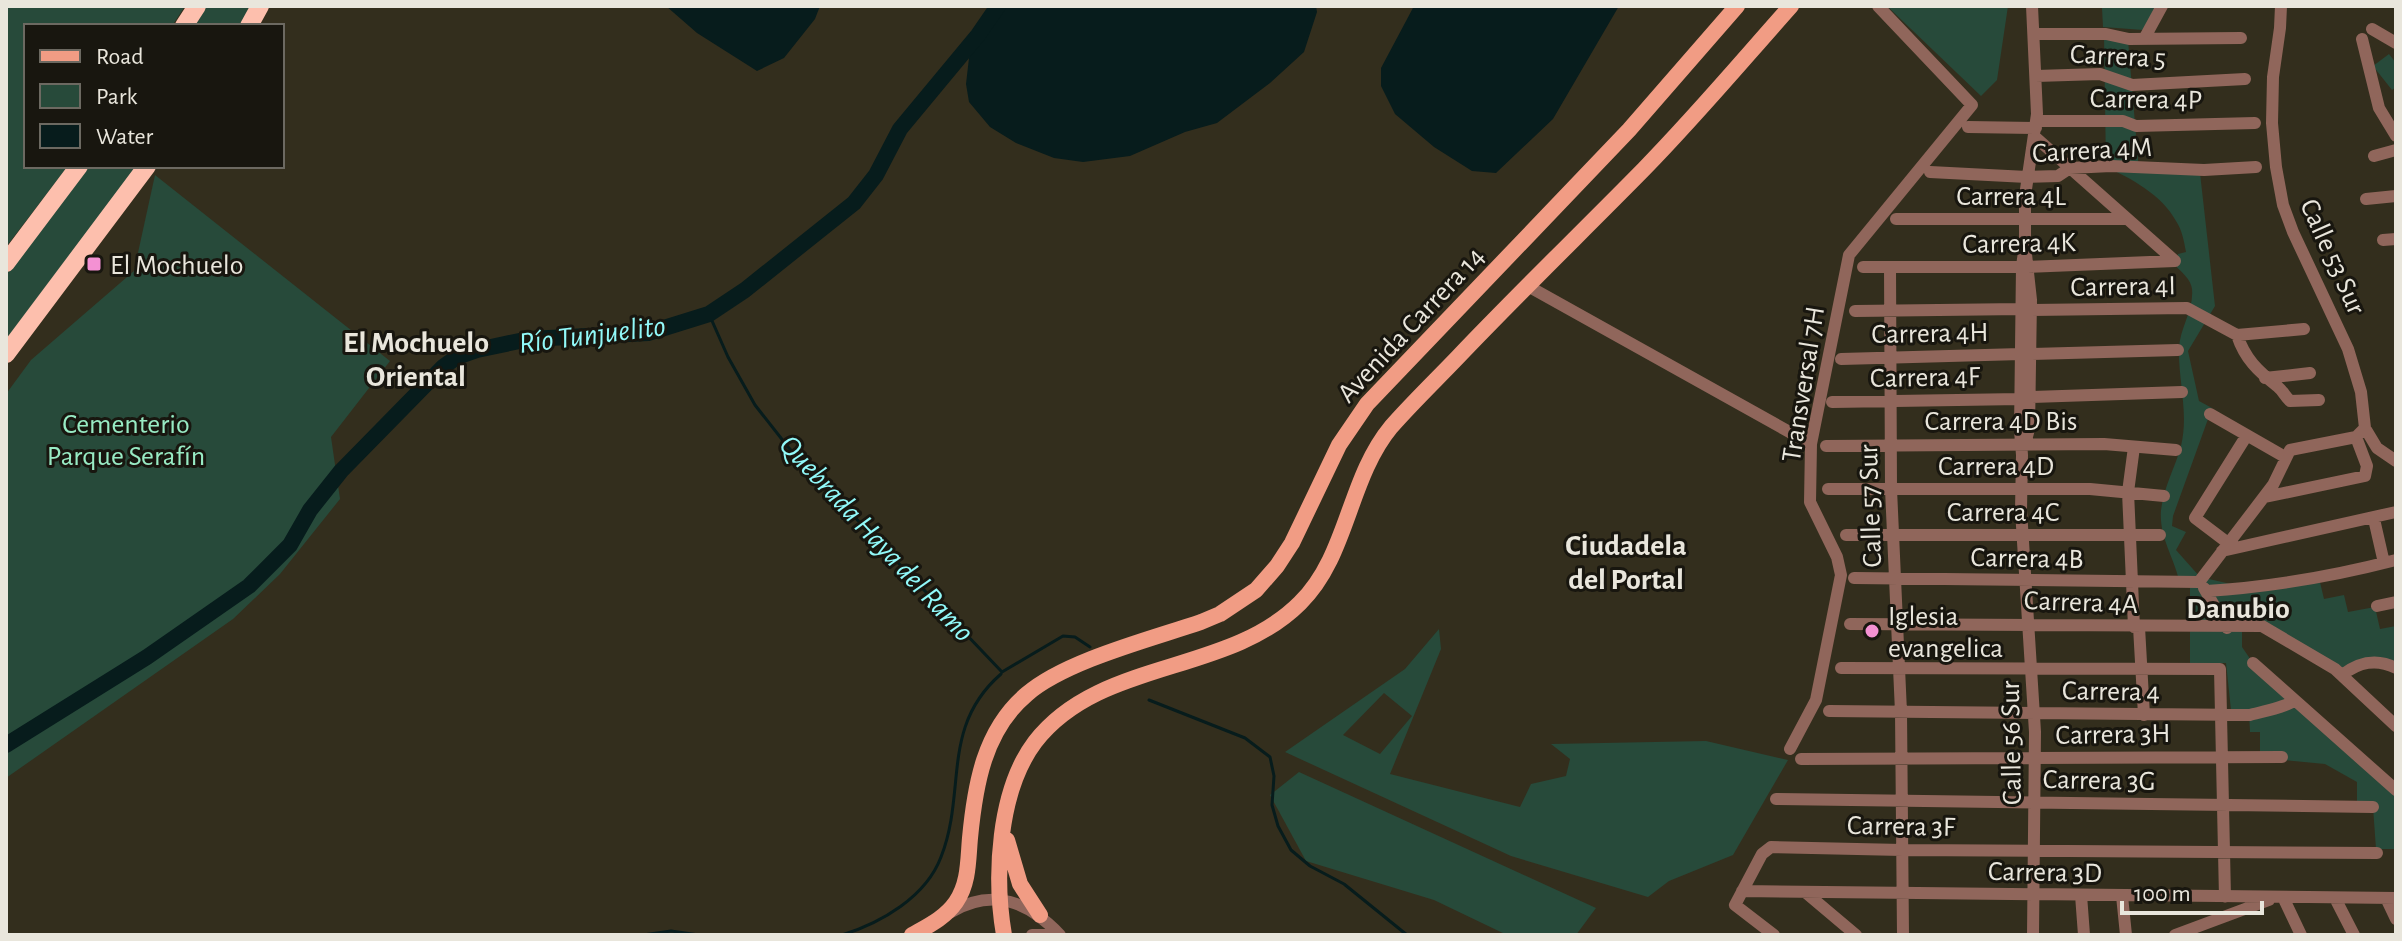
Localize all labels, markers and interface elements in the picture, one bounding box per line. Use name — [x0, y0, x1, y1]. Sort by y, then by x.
legend — [24, 24, 284, 168]
street label: Carrera 5 — [2069, 40, 2167, 73]
text: Road — [96, 45, 144, 69]
text: Park — [96, 85, 137, 109]
street label: Carrera 4P — [2089, 85, 2202, 115]
text: Water — [96, 125, 154, 149]
street label: Carrera 4M — [2031, 134, 2153, 168]
street label: Carrera 4L — [1956, 183, 2066, 211]
street label: Calle 53 Sur — [2294, 195, 2370, 319]
street label: Carrera 4K — [1962, 229, 2077, 259]
street label: Avenida Carrera 14 — [1333, 242, 1490, 408]
place label: El Mochuelo — [110, 252, 243, 280]
marker: El Mochuelo — [85, 255, 103, 273]
street label: Carrera 4I — [2070, 272, 2176, 302]
street label: Transversal 7H — [1778, 304, 1830, 464]
water label: Río Tunjuelito — [517, 311, 667, 359]
street label: Carrera 4H — [1871, 319, 1989, 349]
district label: El Mochuelo Oriental — [343, 328, 489, 392]
street label: Carrera 4F — [1870, 363, 1981, 393]
street label: Carrera 4D Bis — [1925, 408, 2077, 436]
park label: Cementerio Parque Serafín — [47, 411, 205, 471]
water label: Quebrada Haya del Ramo — [773, 430, 979, 648]
street label: Calle 57 Sur — [1855, 444, 1887, 568]
street label: Carrera 4D — [1938, 453, 2054, 481]
street label: Carrera 4C — [1947, 499, 2059, 527]
district label: Ciudadela del Portal — [1565, 531, 1687, 595]
street label: Carrera 4B — [1970, 544, 2084, 574]
street label: Carrera 4A — [2023, 587, 2138, 619]
district label: Danubio — [2186, 594, 2290, 624]
place label: Iglesia evangelica — [1888, 603, 2003, 663]
marker: Iglesia evangelica — [1863, 622, 1881, 640]
street label: Carrera 4 — [2062, 677, 2160, 707]
street label: Calle 56 Sur — [1997, 680, 2027, 806]
street label: Carrera 3H — [2055, 720, 2171, 750]
street label: Carrera 3G — [2042, 766, 2156, 796]
street label: Carrera 3F — [1847, 812, 1956, 842]
street label: Carrera 3D — [1988, 858, 2102, 888]
scale bar — [2122, 865, 2262, 915]
text: 100 m — [2134, 882, 2191, 906]

